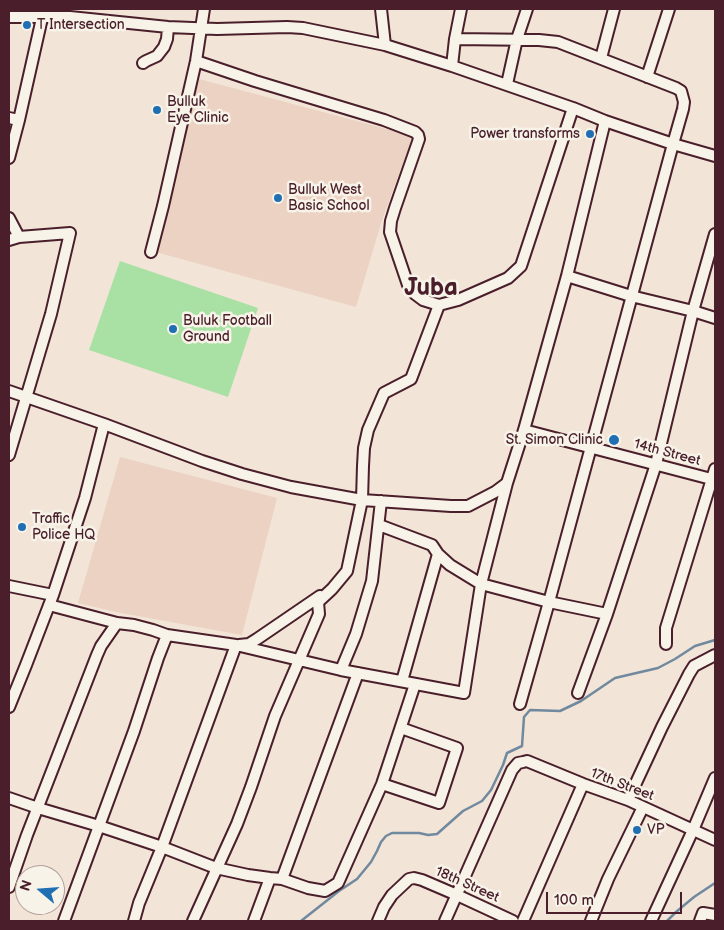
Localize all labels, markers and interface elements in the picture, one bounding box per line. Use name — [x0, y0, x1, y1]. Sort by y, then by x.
place label: T Intersection — [37, 17, 125, 33]
marker: T Intersection — [21, 19, 33, 31]
place label: Bulluk Eye Clinic — [167, 94, 229, 126]
marker: Bulluk Eye Clinic — [151, 104, 163, 116]
place label: Power transforms — [470, 126, 580, 142]
marker: Power transforms — [584, 128, 596, 140]
place label: Bulluk West Basic School — [288, 182, 370, 214]
marker: Bulluk West Basic School — [272, 192, 284, 204]
district label: Juba — [404, 275, 458, 303]
place label: Buluk Football Ground — [183, 313, 272, 346]
marker: Buluk Football Ground — [167, 323, 179, 335]
place label: St. Simon Clinic — [506, 432, 603, 448]
marker: St. Simon Clinic — [607, 433, 621, 447]
street label: 14th Street — [632, 436, 702, 470]
place label: Traffic Police HQ — [32, 511, 95, 544]
marker: Traffic Police HQ — [16, 521, 28, 533]
street label: 17th Street — [588, 765, 656, 805]
place label: VP — [647, 822, 664, 838]
marker: VP — [631, 824, 643, 836]
street label: 18th Street — [433, 864, 501, 906]
north arrow — [15, 865, 65, 915]
text: N — [16, 878, 36, 893]
scale bar — [549, 882, 685, 914]
text: 100 m — [554, 891, 594, 910]

